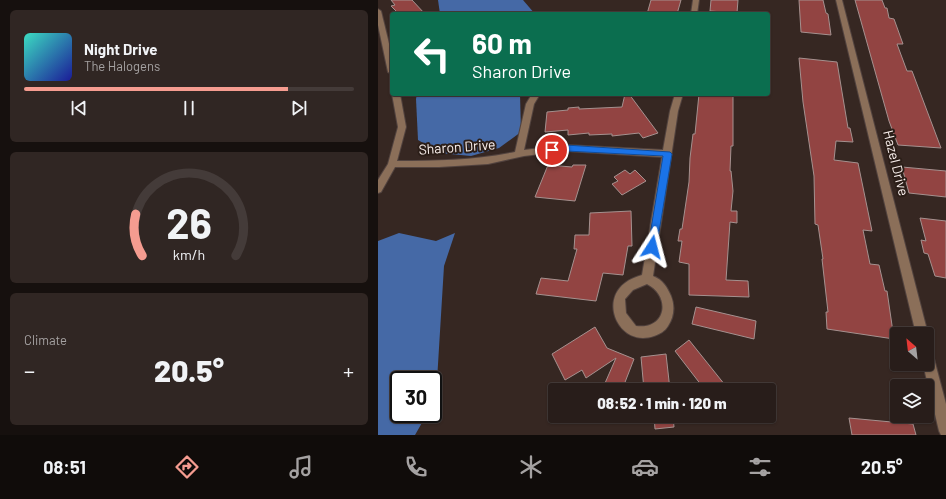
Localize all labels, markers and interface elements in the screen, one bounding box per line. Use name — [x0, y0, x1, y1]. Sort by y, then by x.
text: 60 m — [472, 26, 532, 60]
icon: left — [406, 28, 458, 80]
text: Night Drive — [84, 40, 157, 58]
text: The Halogens — [84, 58, 160, 74]
text: Sharon Drive — [472, 60, 571, 82]
icon: previous — [68, 97, 90, 119]
icon: pause — [178, 97, 200, 119]
icon: next — [288, 97, 310, 119]
street label: Hazel Drive — [880, 128, 913, 198]
pin — [535, 133, 569, 167]
street label: Sharon Drive — [418, 135, 496, 158]
icon: arrive — [541, 139, 563, 161]
text: 26 — [166, 196, 212, 246]
position arrow — [631, 226, 673, 268]
text: km/h — [173, 245, 205, 262]
north arrow — [890, 327, 934, 371]
map controls — [890, 327, 934, 423]
text: Climate — [24, 332, 67, 348]
text: 20.5° — [154, 352, 224, 388]
text: − — [24, 357, 35, 383]
text: + — [343, 357, 354, 383]
speed limit sign: 30 — [390, 371, 442, 423]
button: layers — [890, 379, 934, 423]
text: 08:52 · 1 min · 120 m — [597, 394, 727, 412]
icon: directions — [173, 453, 201, 481]
icon: music — [287, 453, 315, 481]
icon: phone — [402, 453, 430, 481]
icon: climate — [517, 453, 545, 481]
icon: car — [631, 453, 659, 481]
icon: filters — [746, 453, 774, 481]
text: 08:51 — [43, 456, 86, 478]
text: 20.5° — [861, 456, 903, 478]

